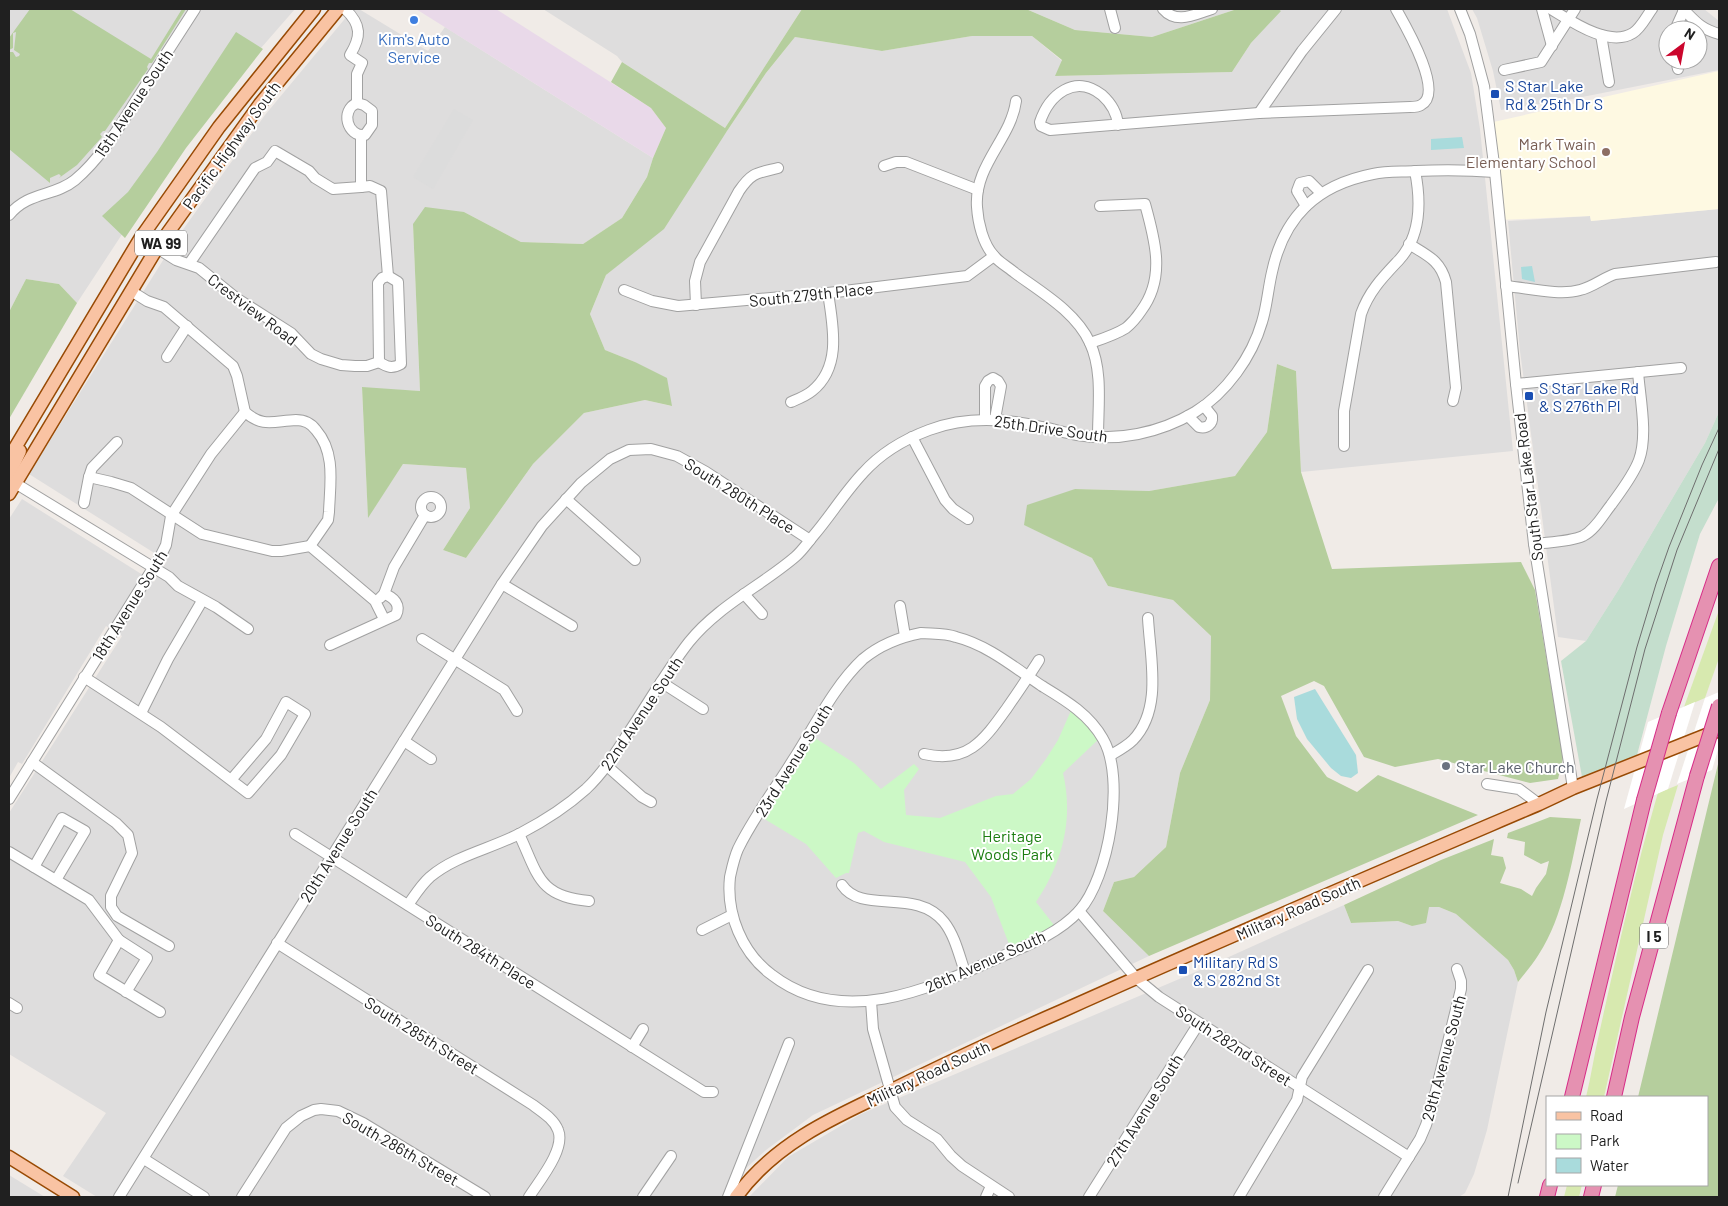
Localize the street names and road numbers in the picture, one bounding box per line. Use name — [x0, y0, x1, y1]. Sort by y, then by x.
street label: 15th Avenue South — [90, 45, 176, 161]
street label: Pacific Highway South — [178, 77, 284, 213]
road number: WA 99 — [135, 230, 187, 256]
street label: Crestview Road — [204, 269, 302, 349]
street label: South 279th Place — [748, 278, 874, 310]
street label: 25th Drive South — [993, 411, 1109, 445]
street label: South Star Lake Road — [1510, 412, 1546, 562]
street label: South 280th Place — [682, 454, 798, 536]
street label: 18th Avenue South — [87, 546, 171, 664]
street label: 22nd Avenue South — [596, 653, 686, 773]
street label: 23rd Avenue South — [751, 700, 835, 820]
street label: 20th Avenue South — [295, 785, 381, 905]
street label: Military Road South — [1233, 872, 1363, 944]
street label: South 284th Place — [423, 910, 539, 992]
road number: I 5 — [1640, 924, 1668, 948]
street label: 26th Avenue South — [922, 926, 1048, 996]
street label: South 285th Street — [362, 992, 482, 1078]
street label: 29th Avenue South — [1417, 993, 1469, 1123]
street label: South 282nd Street — [1173, 1001, 1295, 1089]
street label: Military Road South — [863, 1036, 993, 1110]
street label: 27th Avenue South — [1102, 1050, 1186, 1170]
street label: South 286th Street — [340, 1107, 462, 1189]

